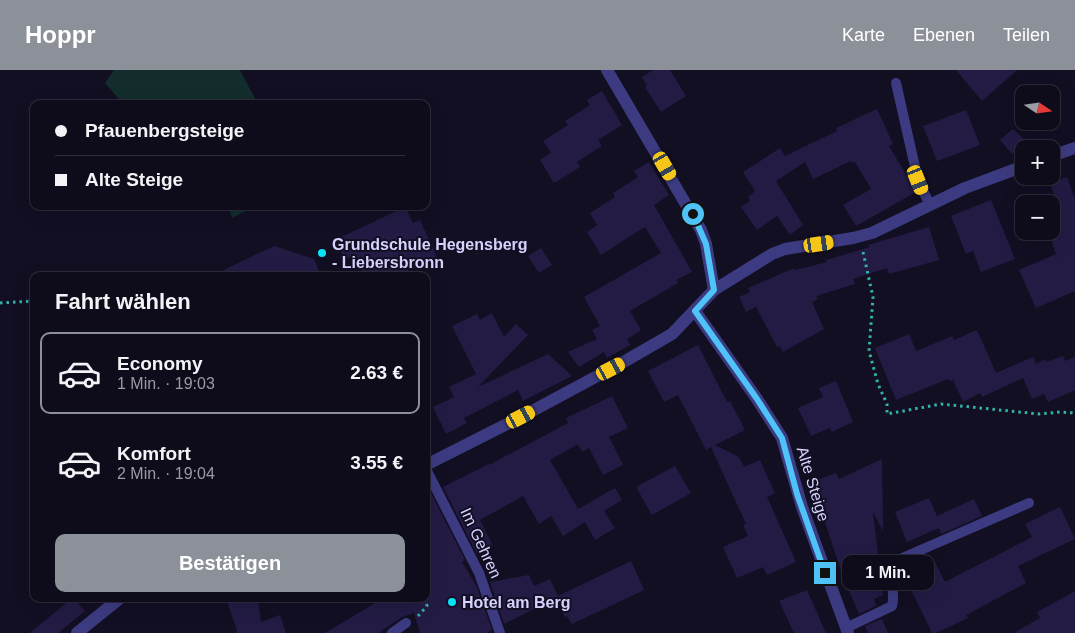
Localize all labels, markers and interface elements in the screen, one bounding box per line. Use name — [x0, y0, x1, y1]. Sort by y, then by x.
text: Hoppr — [25, 21, 96, 48]
text: Karte — [842, 25, 885, 45]
text: Ebenen — [913, 25, 975, 45]
text: Teilen — [1003, 25, 1050, 45]
north arrow — [1015, 85, 1060, 130]
map controls — [1015, 85, 1060, 240]
text: Pfauenbergsteige — [85, 120, 244, 141]
button: + — [1015, 140, 1060, 185]
car — [651, 149, 678, 183]
car — [905, 163, 930, 197]
text: Alte Steige — [85, 169, 183, 190]
button: − — [1015, 195, 1060, 240]
route start — [682, 203, 704, 225]
car — [803, 234, 834, 254]
place label: Grundschule Hegensberg - Liebersbronn — [332, 236, 528, 271]
marker: Grundschule Hegensberg - Liebersbronn — [316, 247, 328, 259]
text: Fahrt wählen — [55, 289, 191, 314]
icon: car — [57, 351, 102, 396]
text: Economy — [117, 353, 203, 374]
car — [594, 355, 627, 383]
text: 2.63 € — [350, 362, 403, 383]
text: 1 Min. · 19:03 — [117, 375, 215, 392]
car — [504, 403, 537, 431]
icon: car — [57, 441, 102, 486]
text: Komfort — [117, 443, 191, 464]
street label: Alte Steige — [794, 445, 832, 524]
text: 3.55 € — [350, 452, 403, 473]
text: 2 Min. · 19:04 — [117, 465, 215, 482]
street label: Im Gehren — [457, 505, 505, 581]
button: Bestätigen — [55, 534, 405, 592]
callout: 1 Min. — [842, 556, 935, 590]
route end — [814, 562, 836, 584]
text: 1 Min. — [865, 564, 911, 581]
place label: Hotel am Berg — [462, 594, 570, 611]
marker: Hotel am Berg — [446, 596, 458, 608]

